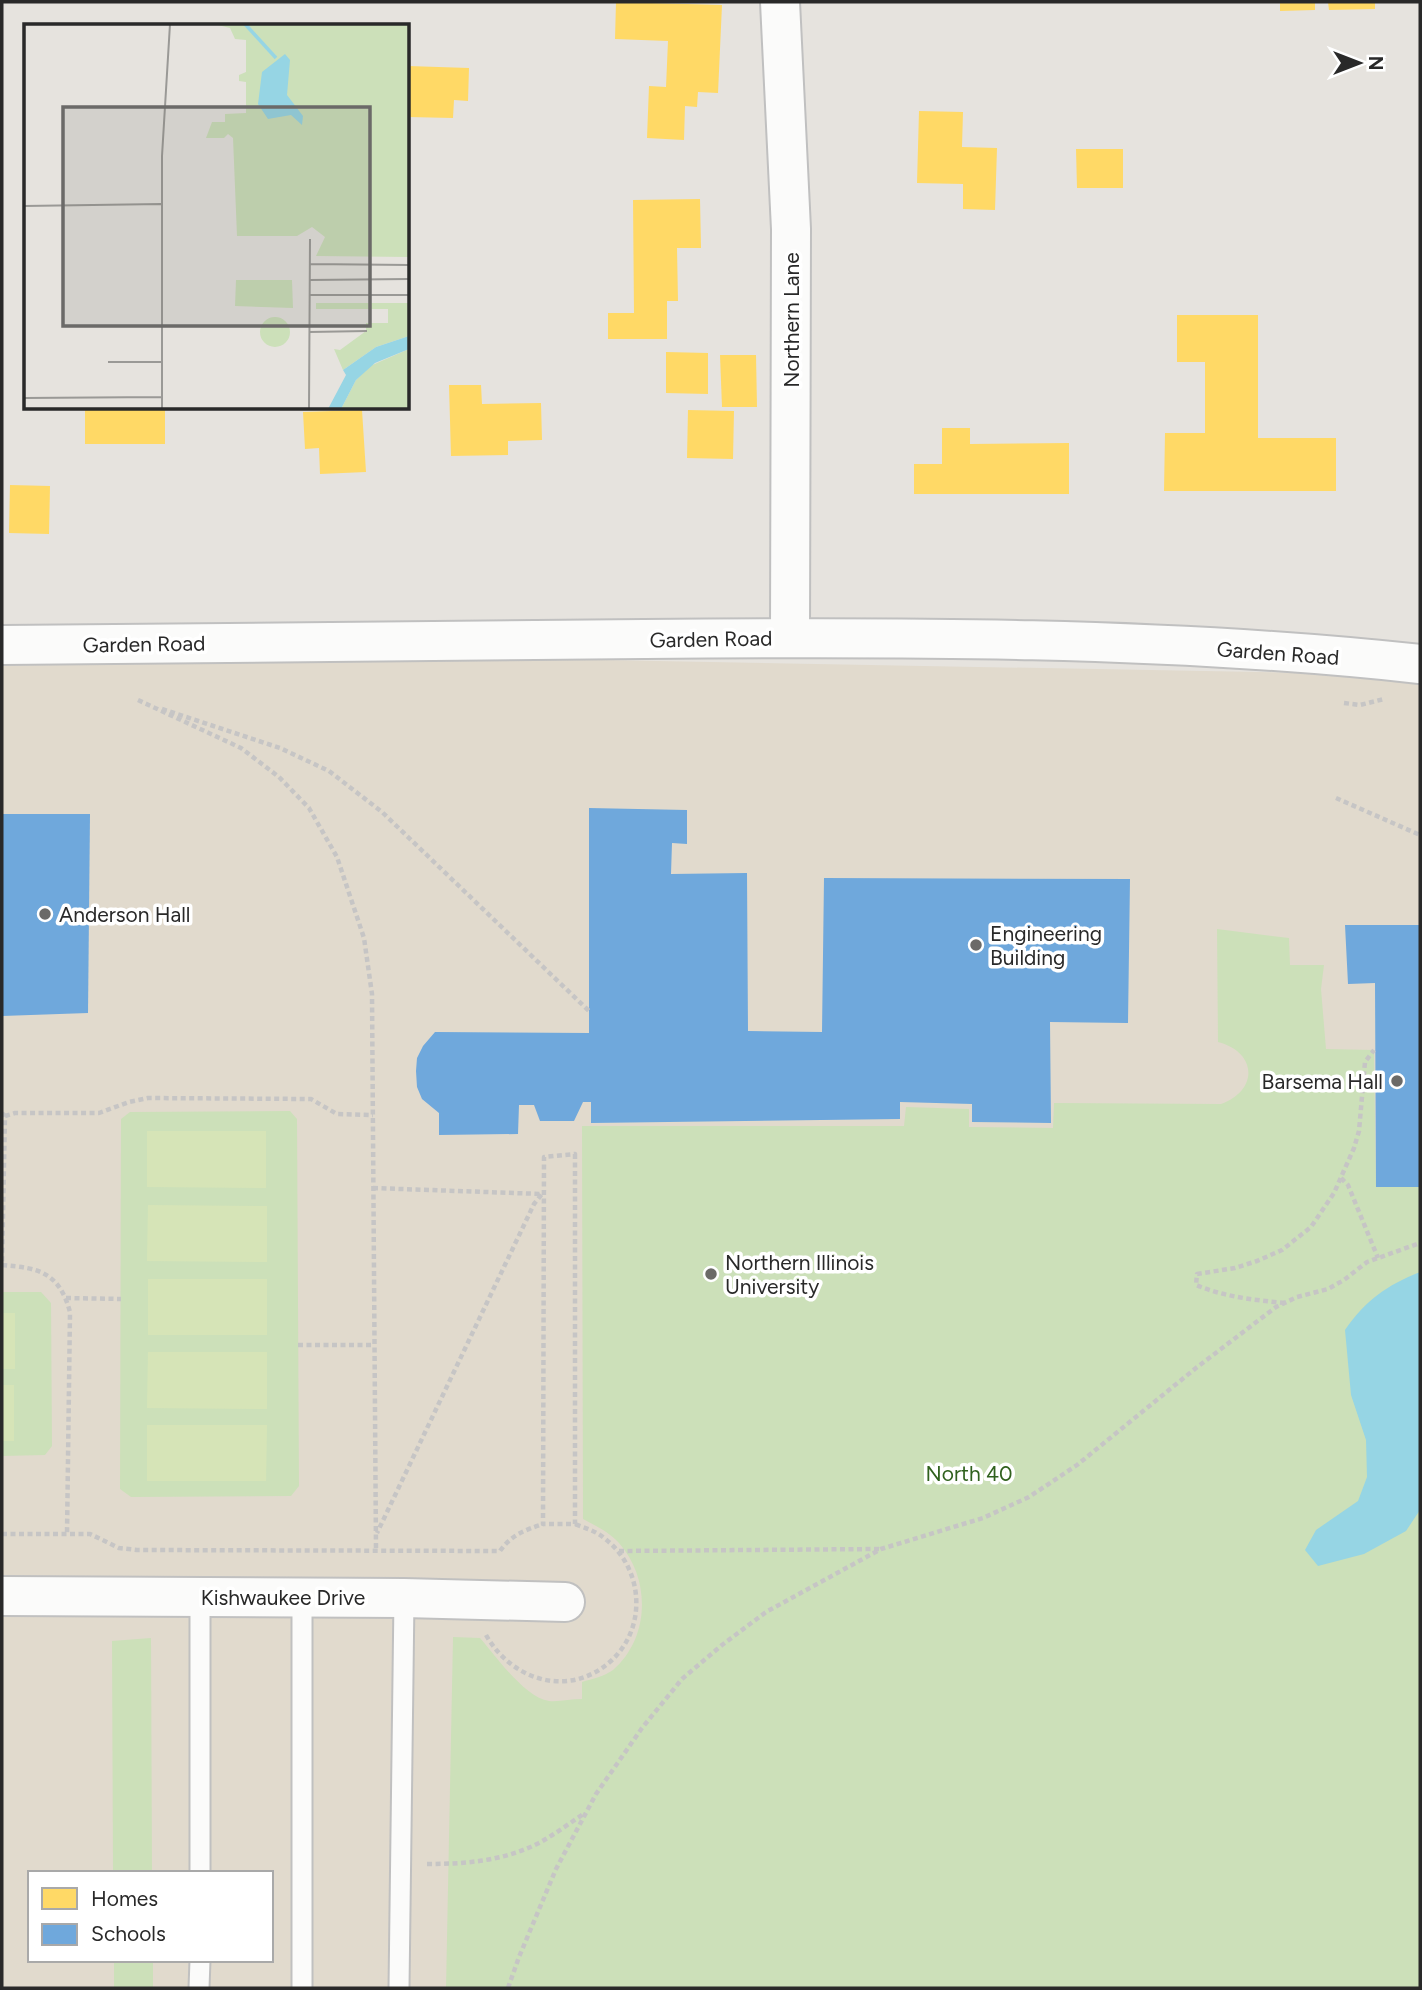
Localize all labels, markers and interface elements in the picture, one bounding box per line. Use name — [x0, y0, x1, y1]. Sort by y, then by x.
inset map — [24, 24, 410, 410]
north arrow — [1324, 28, 1394, 98]
text: N — [1364, 56, 1387, 70]
street label: Northern Lane — [779, 252, 804, 388]
street label: Garden Road — [649, 625, 773, 653]
street label: Garden Road — [82, 630, 206, 658]
street label: Garden Road — [1216, 636, 1340, 670]
place label: Anderson Hall — [59, 902, 190, 927]
marker: Anderson Hall — [37, 906, 53, 922]
place label: Engineering Building — [990, 921, 1102, 970]
marker: Engineering Building — [968, 937, 984, 953]
place label: Barsema Hall — [1262, 1069, 1383, 1094]
marker: Barsema Hall — [1389, 1073, 1405, 1089]
place label: Northern Illinois University — [725, 1250, 874, 1299]
marker: Northern Illinois University — [703, 1266, 719, 1282]
park label: North 40 — [926, 1461, 1012, 1486]
street label: Kishwaukee Drive — [201, 1585, 365, 1610]
legend — [28, 1871, 273, 1962]
text: Homes — [91, 1886, 158, 1911]
text: Schools — [91, 1921, 166, 1946]

